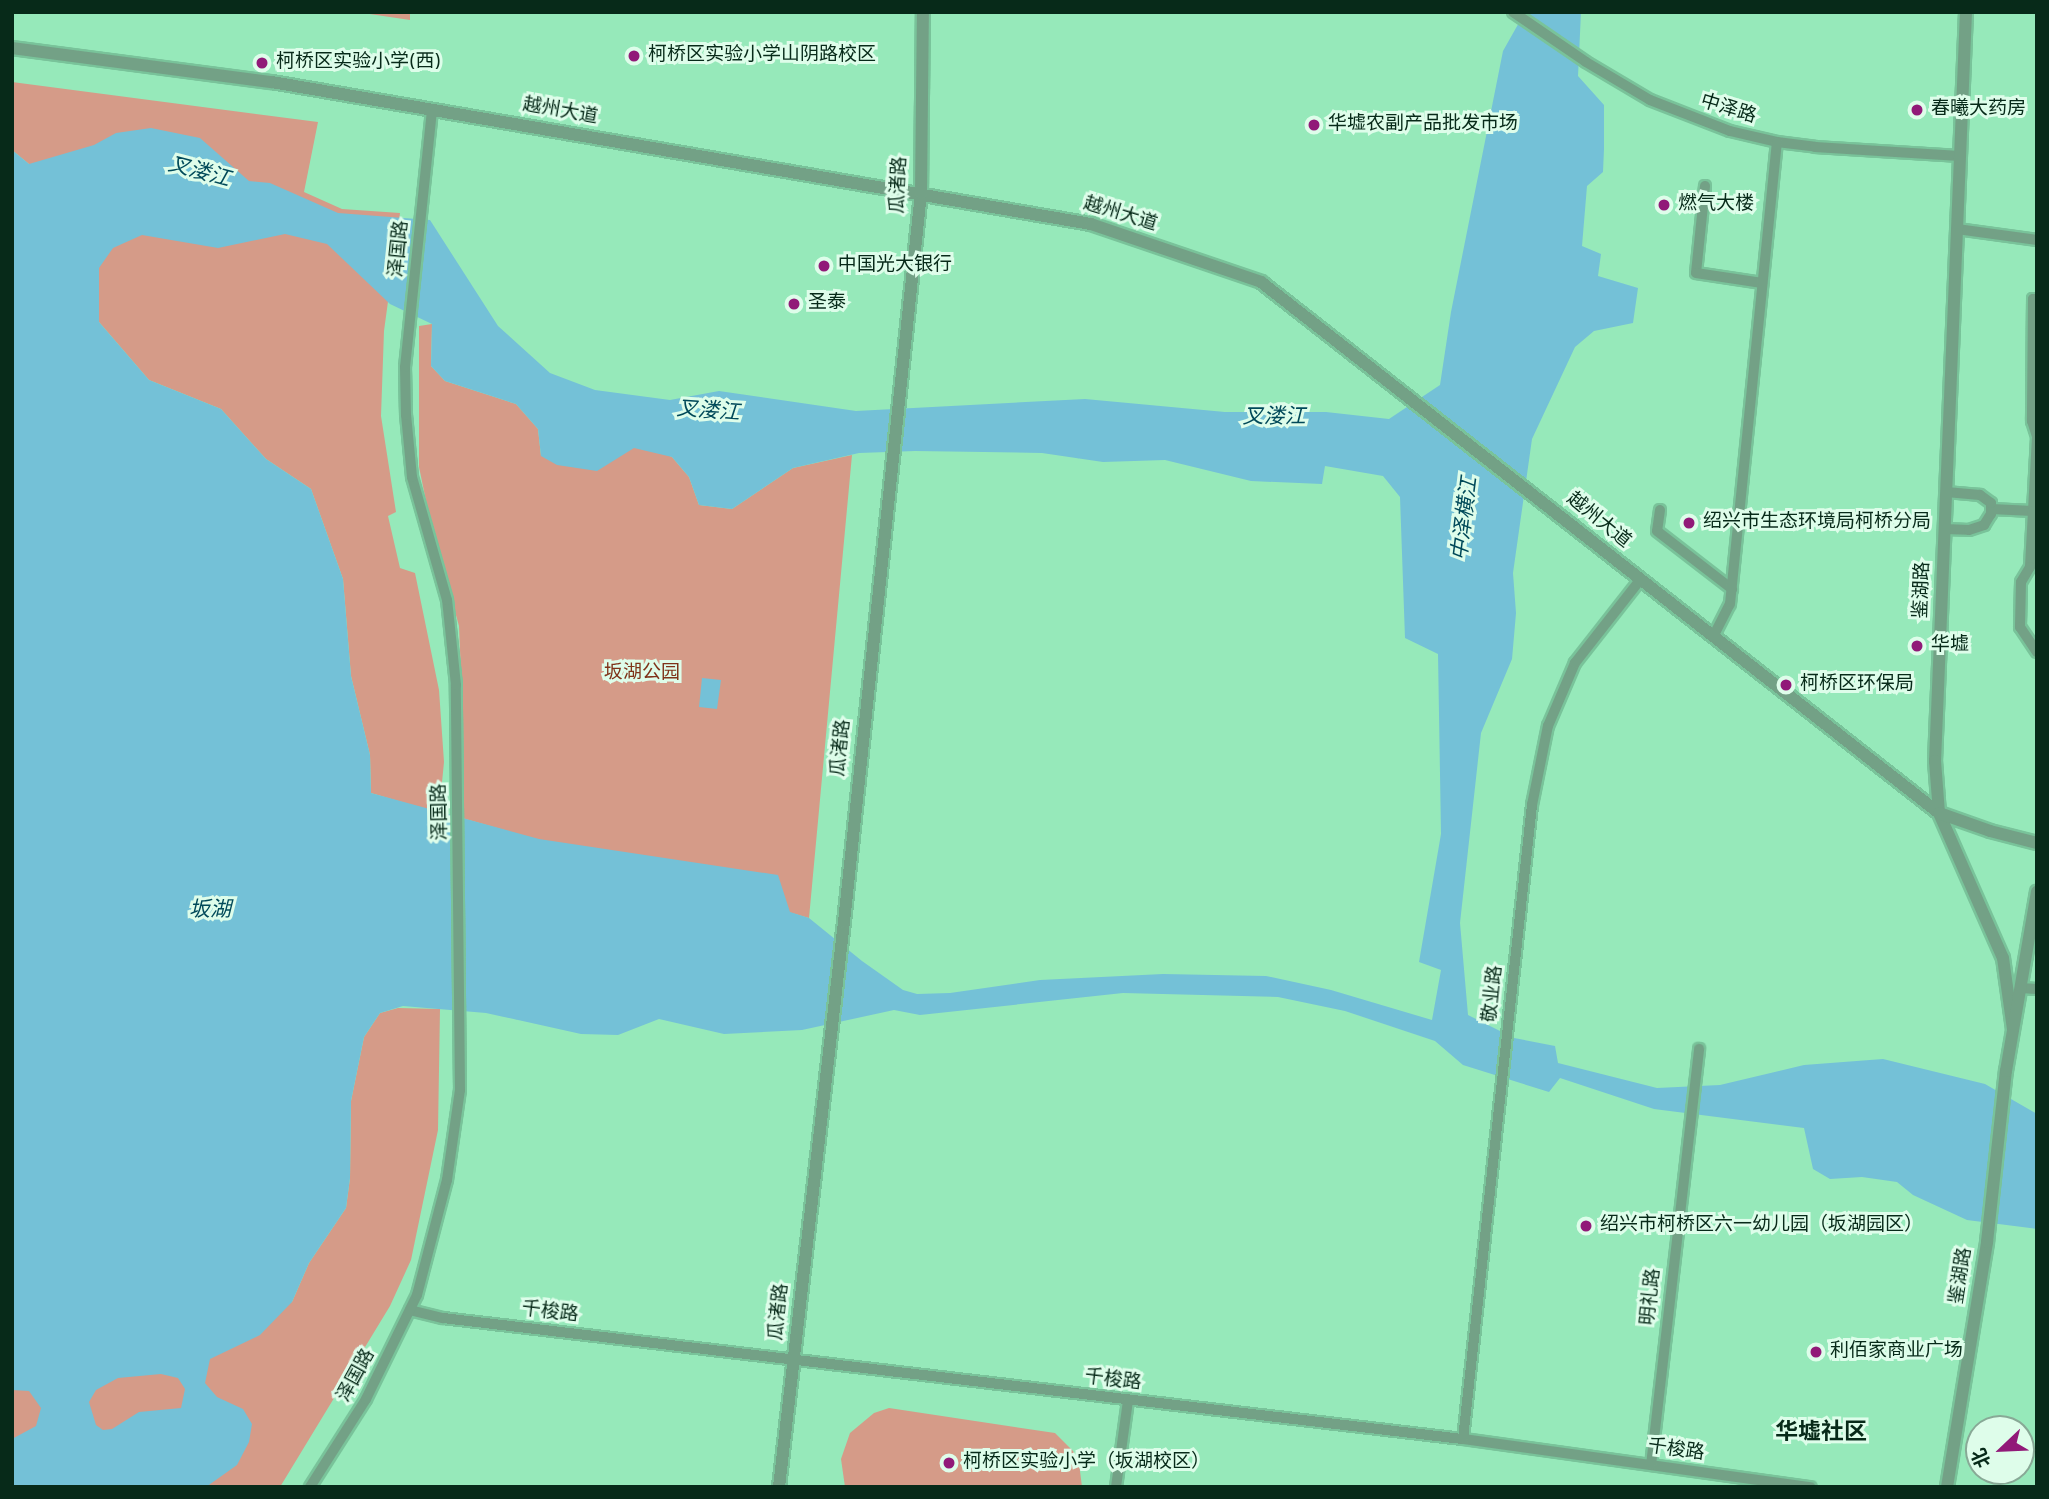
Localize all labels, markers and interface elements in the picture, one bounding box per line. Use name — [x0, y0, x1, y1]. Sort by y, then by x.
place label: 柯桥区实验小学山阴路校区 — [648, 45, 876, 67]
marker: 柯桥区实验小学山阴路校区 — [626, 48, 642, 64]
place label: 柯桥区实验小学(西) — [276, 52, 441, 74]
marker: 柯桥区实验小学(西) — [254, 55, 270, 71]
street label: 中泽路 — [1697, 91, 1759, 129]
street label: 越州大道 — [521, 94, 599, 130]
place label: 春曦大药房 — [1931, 99, 2026, 121]
marker: 春曦大药房 — [1909, 102, 1925, 118]
place label: 华墟农副产品批发市场 — [1328, 114, 1518, 136]
marker: 华墟农副产品批发市场 — [1306, 117, 1322, 133]
water label: 叉溇江 — [165, 153, 233, 193]
street label: 瓜渚路 — [887, 156, 913, 214]
street label: 越州大道 — [1080, 193, 1160, 237]
place label: 燃气大楼 — [1678, 194, 1754, 216]
marker: 燃气大楼 — [1656, 197, 1672, 213]
street label: 泽国路 — [386, 219, 414, 279]
place label: 中国光大银行 — [838, 255, 952, 277]
marker: 中国光大银行 — [816, 258, 832, 274]
place label: 圣泰 — [808, 293, 846, 315]
marker: 圣泰 — [786, 296, 802, 312]
water label: 叉溇江 — [676, 397, 740, 427]
water label: 叉溇江 — [1243, 405, 1305, 431]
water label: 中泽横江 — [1448, 476, 1484, 562]
street label: 越州大道 — [1561, 488, 1635, 554]
place label: 绍兴市生态环境局柯桥分局 — [1703, 512, 1931, 534]
marker: 绍兴市生态环境局柯桥分局 — [1681, 515, 1697, 531]
street label: 鉴湖路 — [1911, 561, 1935, 619]
place label: 华墟 — [1931, 635, 1969, 657]
marker: 华墟 — [1909, 638, 1925, 654]
park label: 坂湖公园 — [604, 663, 680, 685]
place label: 柯桥区环保局 — [1800, 674, 1914, 696]
marker: 柯桥区环保局 — [1778, 677, 1794, 693]
street label: 瓜渚路 — [828, 718, 856, 778]
street label: 泽国路 — [429, 783, 453, 841]
water label: 坂湖 — [189, 898, 231, 924]
street label: 敬业路 — [1480, 964, 1508, 1024]
place label: 绍兴市柯桥区六一幼儿园（坂湖园区） — [1600, 1215, 1923, 1237]
marker: 绍兴市柯桥区六一幼儿园（坂湖园区） — [1578, 1218, 1594, 1234]
street label: 鉴湖路 — [1946, 1246, 1978, 1306]
street label: 明礼路 — [1638, 1267, 1666, 1327]
street label: 瓜渚路 — [766, 1282, 794, 1342]
street label: 千梭路 — [520, 1298, 580, 1328]
place label: 利佰家商业广场 — [1830, 1341, 1963, 1363]
marker: 利佰家商业广场 — [1808, 1344, 1824, 1360]
street label: 泽国路 — [333, 1346, 381, 1406]
street label: 千梭路 — [1083, 1366, 1143, 1396]
north arrow — [1965, 1415, 2035, 1485]
district label: 华墟社区 — [1775, 1420, 1867, 1448]
street label: 千梭路 — [1646, 1436, 1706, 1466]
text: 北 — [1968, 1444, 1997, 1471]
place label: 柯桥区实验小学（坂湖校区） — [963, 1452, 1210, 1474]
marker: 柯桥区实验小学（坂湖校区） — [941, 1455, 957, 1471]

